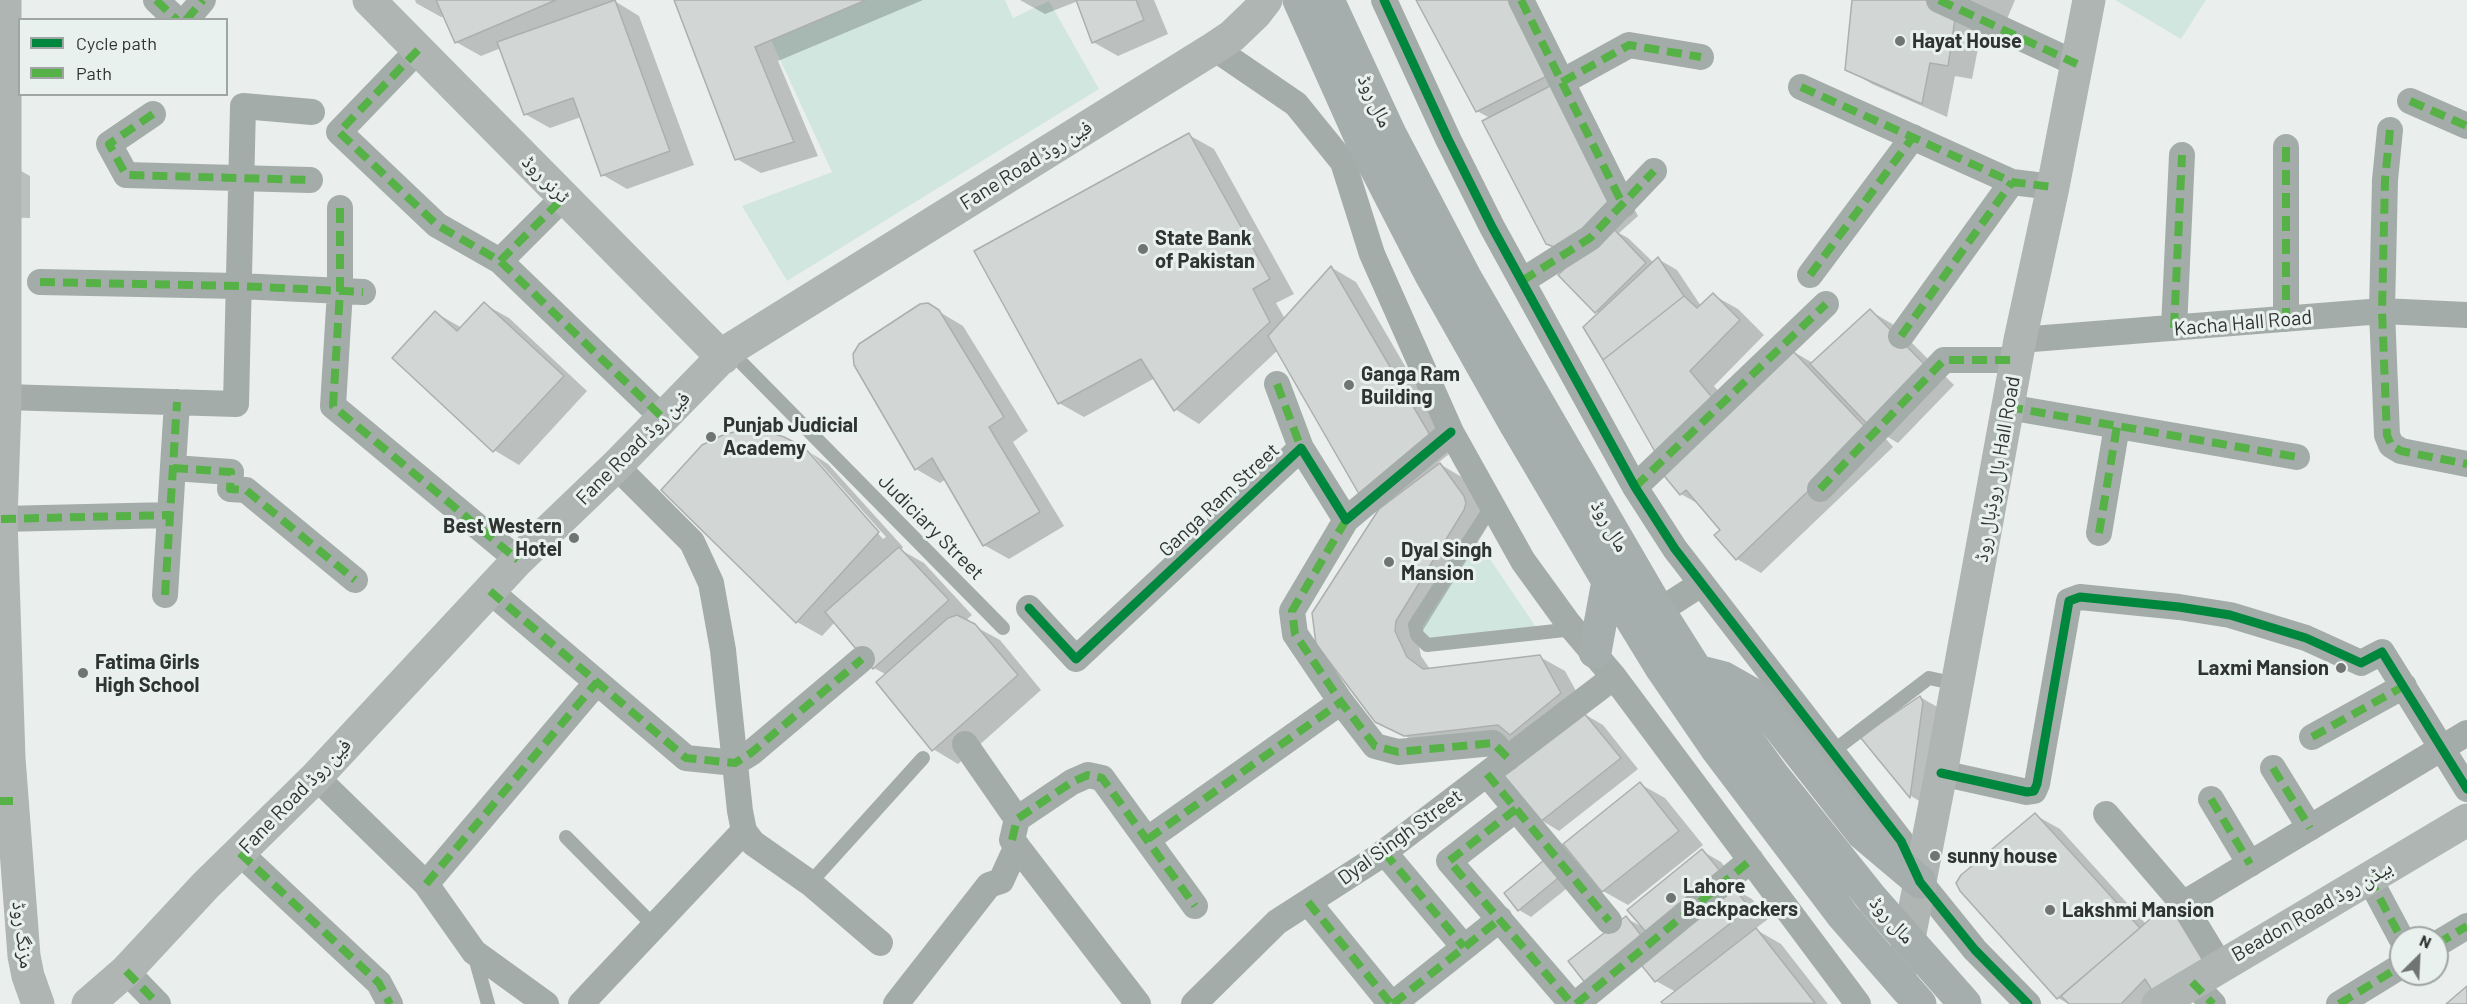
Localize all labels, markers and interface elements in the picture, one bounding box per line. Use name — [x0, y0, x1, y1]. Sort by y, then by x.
legend — [18, 18, 228, 96]
place label: Hayat House — [1912, 29, 2022, 53]
text: Cycle path — [76, 32, 157, 54]
marker: Hayat House — [1893, 34, 1907, 48]
text: Path — [76, 62, 112, 84]
street label: مال روڈ — [1352, 71, 1398, 131]
street label: Fane Road فین روڈ — [956, 115, 1096, 215]
street label: ٹرنر روڈ — [517, 150, 575, 208]
place label: State Bank of Pakistan — [1155, 226, 1255, 273]
marker: State Bank of Pakistan — [1136, 242, 1150, 256]
street label: Kacha Hall Road — [2173, 305, 2313, 341]
place label: Ganga Ram Building — [1361, 362, 1460, 409]
street label: ہال روڈہال روڈ Hall Road — [1969, 374, 2025, 564]
marker: Ganga Ram Building — [1342, 378, 1356, 392]
street label: Fane Road فین روڈ — [571, 386, 695, 510]
place label: Punjab Judicial Academy — [723, 413, 858, 460]
marker: Punjab Judicial Academy — [704, 430, 718, 444]
street label: Ganga Ram Street — [1154, 438, 1284, 562]
street label: Judiciary Street — [873, 469, 989, 585]
street label: مال روڈ — [1586, 496, 1634, 556]
place label: Best Western Hotel — [443, 514, 562, 561]
marker: Best Western Hotel — [567, 531, 581, 545]
place label: Dyal Singh Mansion — [1401, 538, 1492, 585]
marker: Dyal Singh Mansion — [1382, 555, 1396, 569]
place label: Fatima Girls High School — [95, 650, 199, 697]
place label: Laxmi Mansion — [2197, 656, 2329, 680]
marker: Laxmi Mansion — [2334, 661, 2348, 675]
marker: Fatima Girls High School — [76, 666, 90, 680]
street label: Fane Road فین روڈ — [234, 733, 356, 859]
street label: Dyal Singh Street — [1333, 784, 1467, 890]
place label: sunny house — [1947, 844, 2057, 868]
marker: sunny house — [1928, 849, 1942, 863]
street label: Beadon Road بیڈن روڈ — [2227, 855, 2397, 967]
place label: Lahore Backpackers — [1683, 874, 1798, 921]
marker: Lahore Backpackers — [1664, 891, 1678, 905]
street label: مال روڈ — [1865, 891, 1919, 949]
place label: Lakshmi Mansion — [2062, 898, 2214, 922]
street label: مزنگ روڈ — [7, 900, 39, 970]
marker: Lakshmi Mansion — [2043, 903, 2057, 917]
north arrow — [2389, 926, 2449, 986]
text: N — [2417, 930, 2434, 952]

